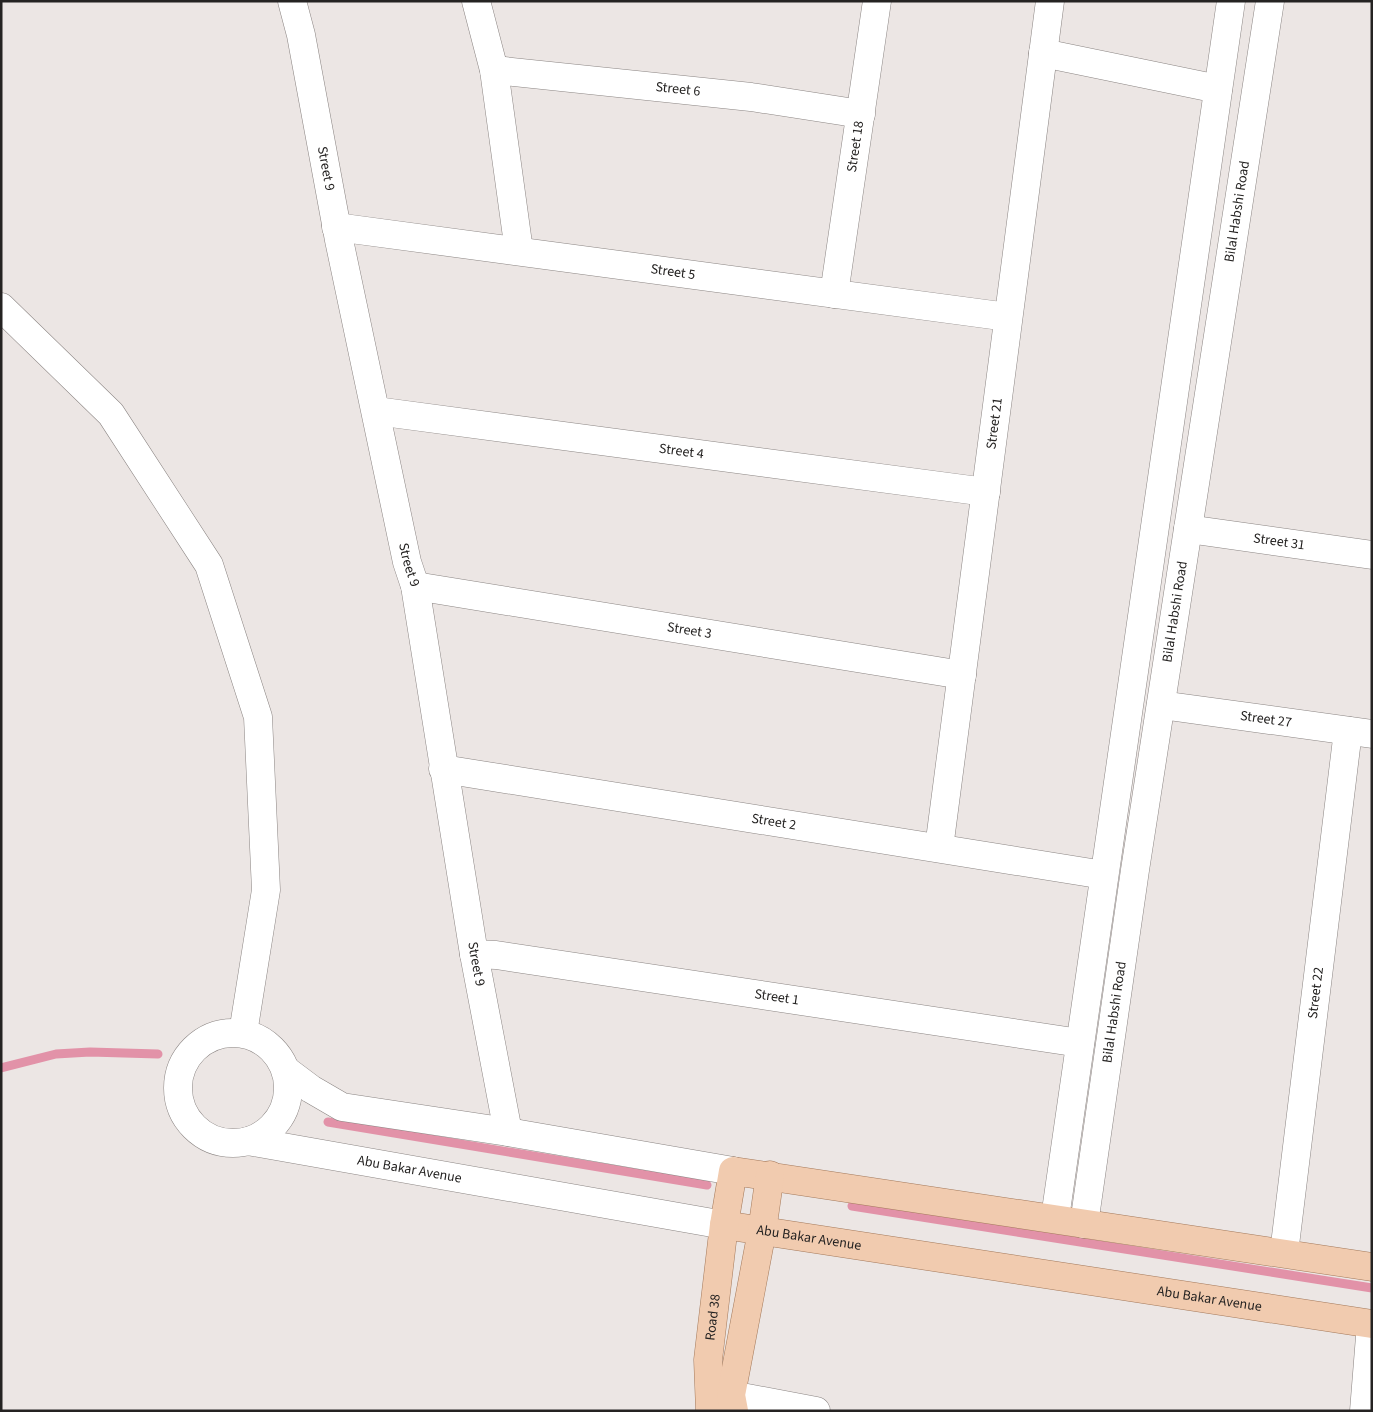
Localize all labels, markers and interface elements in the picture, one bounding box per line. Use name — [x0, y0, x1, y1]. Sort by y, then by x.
street label: Street 6 — [655, 77, 701, 102]
street label: Street 18 — [842, 119, 869, 174]
street label: Street 9 — [312, 145, 340, 192]
street label: Bilal Habshi Road — [1220, 159, 1255, 264]
street label: Street 5 — [649, 259, 697, 285]
street label: Street 21 — [981, 397, 1008, 451]
street label: Street 4 — [658, 439, 705, 464]
street label: Street 31 — [1252, 528, 1306, 555]
street label: Street 9 — [393, 541, 425, 590]
street label: Bilal Habshi Road — [1157, 560, 1193, 664]
street label: Street 3 — [666, 617, 713, 644]
street label: Street 27 — [1239, 706, 1293, 733]
street label: Street 2 — [750, 809, 798, 835]
street label: Street 9 — [462, 940, 490, 988]
street label: Bilal Habshi Road — [1097, 960, 1132, 1064]
street label: Street 22 — [1303, 966, 1329, 1020]
street label: Street 1 — [753, 984, 801, 1011]
street label: Abu Bakar Avenue — [356, 1150, 463, 1189]
street label: Abu Bakar Avenue — [755, 1220, 863, 1256]
street label: Abu Bakar Avenue — [1156, 1281, 1263, 1317]
street label: Road 38 — [700, 1293, 726, 1342]

